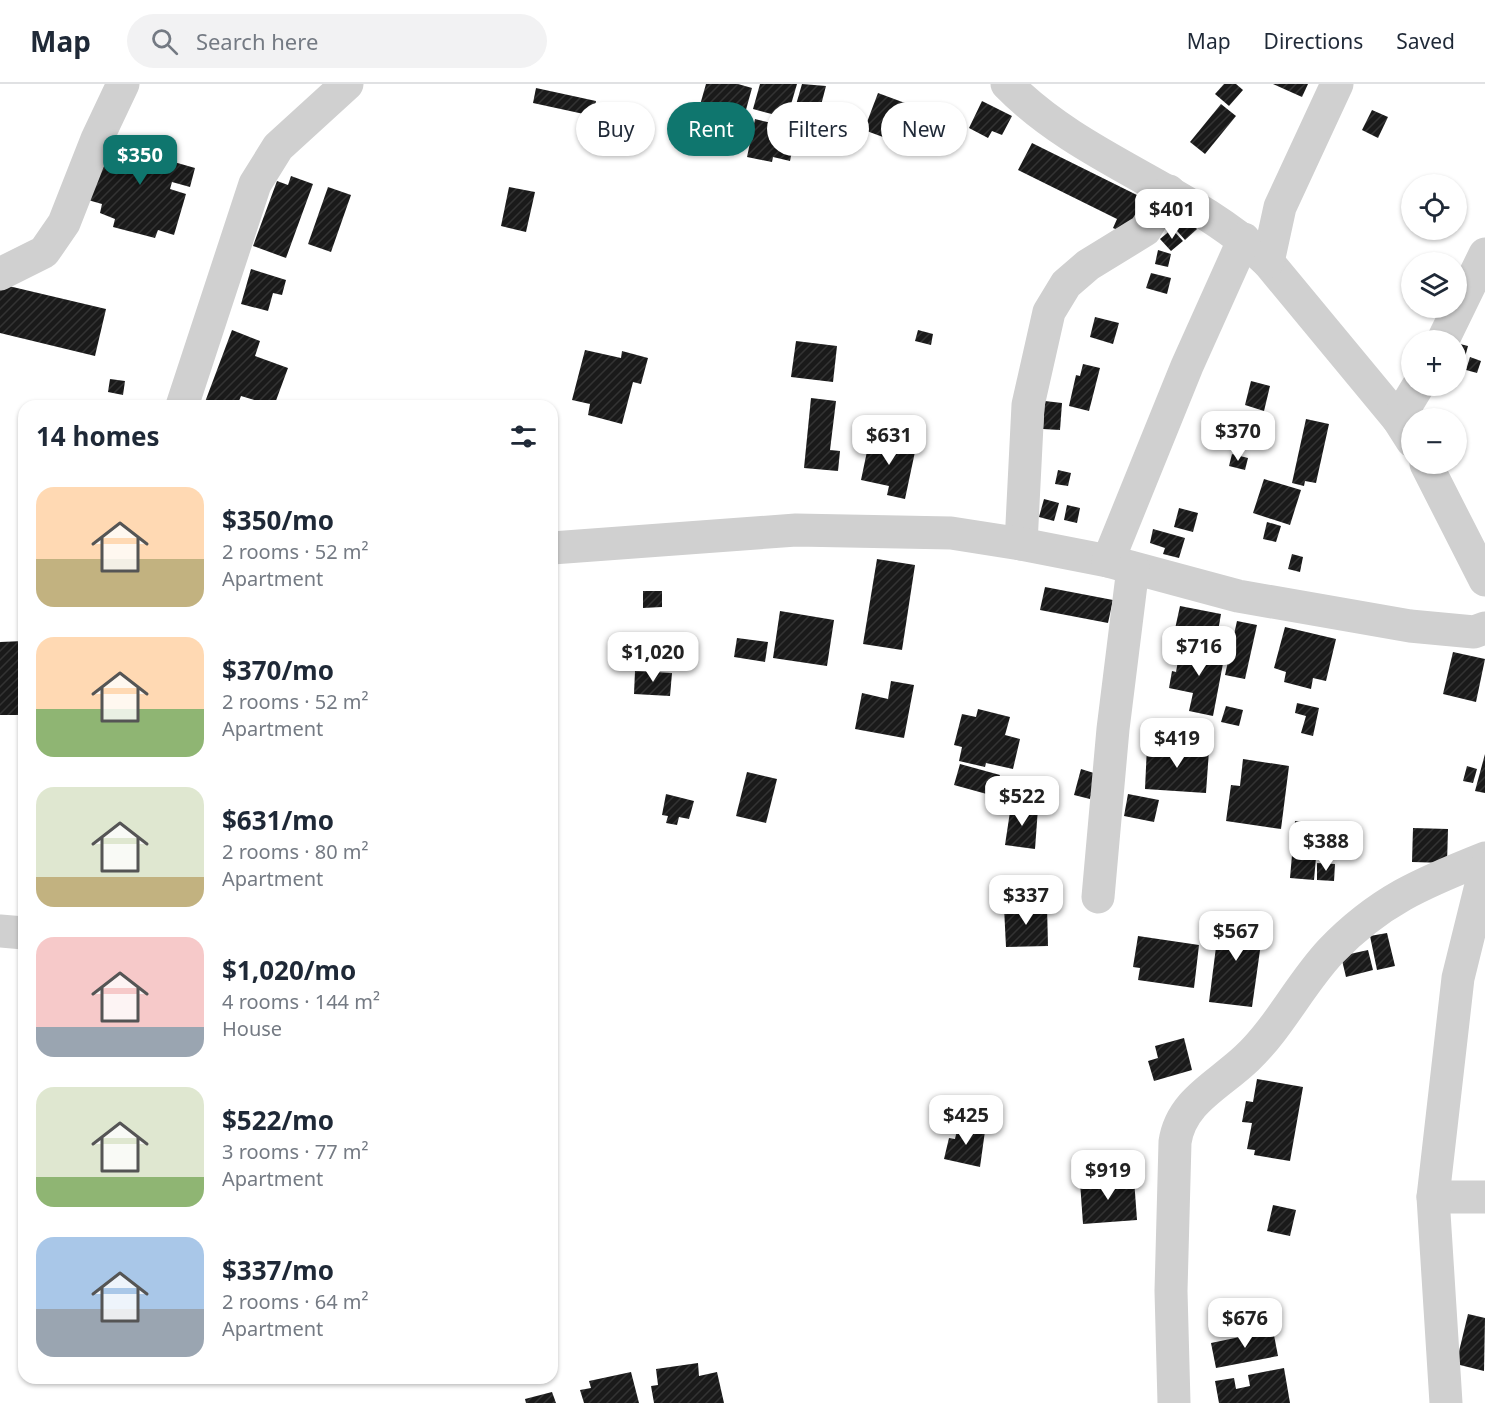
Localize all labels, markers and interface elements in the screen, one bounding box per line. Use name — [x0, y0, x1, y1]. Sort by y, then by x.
search box — [127, 14, 547, 68]
text: Map — [30, 22, 91, 60]
icon: search — [148, 25, 181, 58]
text: Search here — [196, 26, 318, 56]
text: Map — [1187, 27, 1231, 55]
text: Directions — [1264, 27, 1363, 55]
text: Saved — [1396, 27, 1455, 55]
chip: Buy — [576, 102, 655, 156]
chip: Rent — [667, 102, 755, 156]
chip: Filters — [767, 102, 869, 156]
chip: New — [881, 102, 967, 156]
pin: $350 — [104, 135, 176, 186]
text: $350 — [117, 141, 163, 168]
map controls — [1401, 174, 1467, 474]
button: locate — [1401, 174, 1467, 240]
pin: $401 — [1136, 189, 1208, 240]
text: $401 — [1149, 195, 1195, 222]
button: layers — [1401, 252, 1467, 318]
button: + — [1401, 330, 1467, 396]
button: − — [1401, 408, 1467, 474]
pin: $370 — [1202, 411, 1274, 462]
pin: $631 — [853, 415, 925, 466]
text: $370 — [1215, 417, 1261, 444]
text: 14 homes — [36, 418, 160, 454]
icon: filters — [507, 420, 540, 453]
text: $631 — [866, 421, 912, 448]
text: $350/mo — [222, 502, 334, 538]
icon: home — [84, 511, 156, 583]
text: 2 rooms · 52 m² — [222, 538, 369, 565]
text: Apartment — [222, 565, 323, 592]
pin: $716 — [1163, 626, 1235, 677]
pin: $1,020 — [604, 632, 702, 683]
text: $716 — [1176, 632, 1222, 659]
text: $1,020 — [622, 638, 684, 665]
text: $370/mo — [222, 652, 334, 688]
icon: home — [84, 661, 156, 733]
text: 2 rooms · 52 m² — [222, 688, 369, 715]
text: Apartment — [222, 715, 323, 742]
pin: $419 — [1141, 718, 1213, 769]
text: $419 — [1154, 724, 1200, 751]
pin: $522 — [986, 776, 1058, 827]
text: $522 — [999, 782, 1045, 809]
text: $631/mo — [222, 802, 334, 838]
icon: home — [84, 811, 156, 883]
pin: $388 — [1290, 821, 1362, 872]
text: $388 — [1303, 827, 1349, 854]
text: 2 rooms · 80 m² — [222, 838, 369, 865]
text: Apartment — [222, 865, 323, 892]
pin: $337 — [990, 875, 1062, 926]
text: $337 — [1003, 881, 1049, 908]
pin: $567 — [1200, 911, 1272, 962]
text: $567 — [1213, 917, 1259, 944]
text: $1,020/mo — [222, 952, 356, 988]
icon: home — [84, 961, 156, 1033]
text: 4 rooms · 144 m² — [222, 988, 380, 1015]
text: House — [222, 1015, 282, 1042]
pin: $425 — [930, 1095, 1002, 1146]
text: $425 — [943, 1101, 989, 1128]
text: $522/mo — [222, 1102, 334, 1138]
icon: home — [84, 1111, 156, 1183]
text: 3 rooms · 77 m² — [222, 1138, 369, 1165]
pin: $919 — [1072, 1150, 1144, 1201]
text: $919 — [1085, 1156, 1131, 1183]
text: Apartment — [222, 1165, 323, 1192]
text: $337/mo — [222, 1252, 334, 1288]
icon: home — [84, 1261, 156, 1333]
text: 2 rooms · 64 m² — [222, 1288, 369, 1315]
pin: $676 — [1209, 1298, 1281, 1349]
text: $676 — [1222, 1304, 1268, 1331]
text: Apartment — [222, 1315, 323, 1342]

